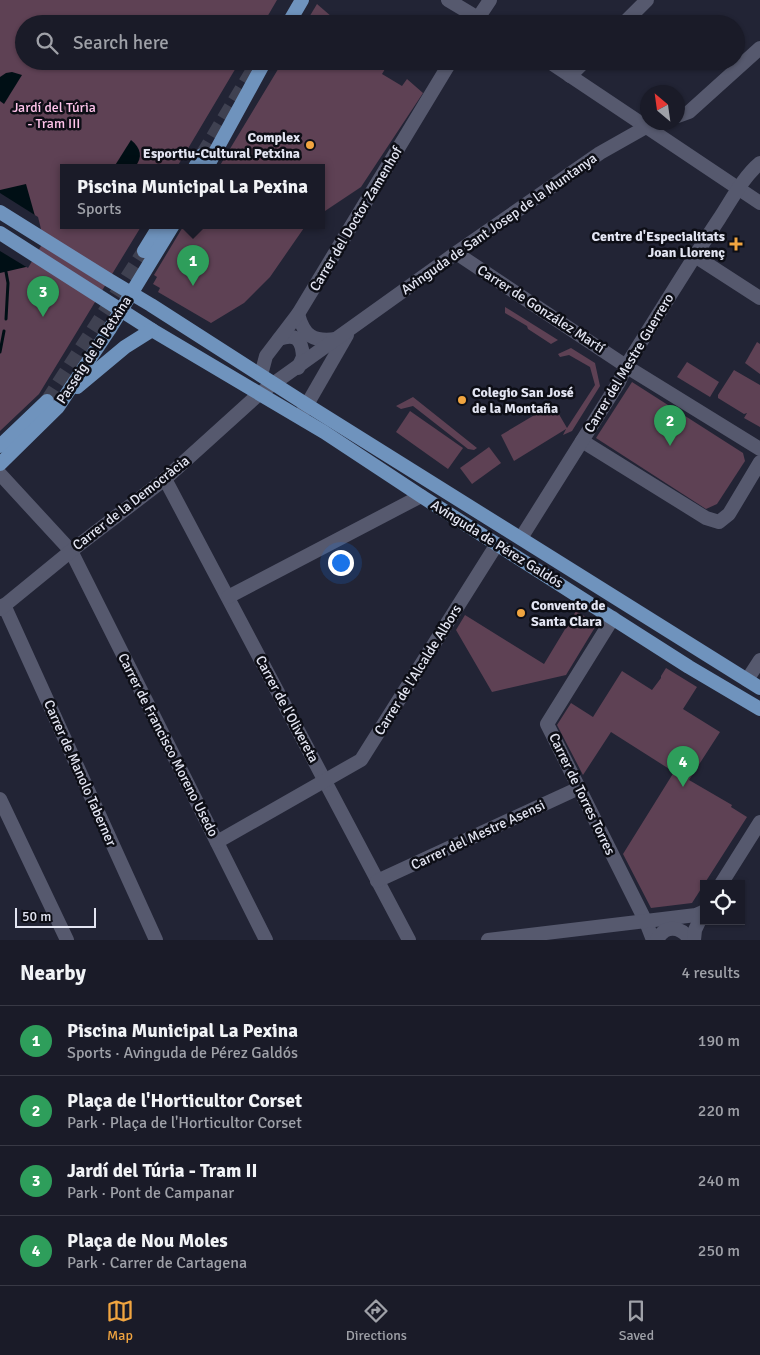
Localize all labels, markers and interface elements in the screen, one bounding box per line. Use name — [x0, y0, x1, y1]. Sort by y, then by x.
search box — [15, 15, 745, 70]
icon: search — [33, 29, 61, 57]
text: Search here — [73, 31, 169, 55]
north arrow — [640, 85, 685, 130]
park label: Jardí del Túria - Tram III — [12, 99, 96, 132]
place label: Complex Esportiu-Cultural Petxina — [143, 129, 300, 162]
marker: Complex Esportiu-Cultural Petxina — [304, 139, 316, 151]
street label: Carrer del Doctor Zamenhof — [306, 143, 407, 294]
street label: Avinguda de Sant Josep de la Muntanya — [398, 150, 600, 298]
popup — [60, 164, 325, 229]
text: Piscina Municipal La Pexina — [77, 175, 308, 199]
text: Sports — [77, 199, 122, 219]
place label: Centre d'Especialitats Joan Llorenç — [592, 228, 725, 261]
marker: Centre d'Especialitats Joan Llorenç — [729, 237, 743, 251]
pin: 1 — [177, 245, 209, 286]
street label: Carrer de González Martí — [474, 261, 608, 357]
pin: 3 — [27, 276, 59, 317]
street label: Carrer del Mestre Guerrero — [581, 290, 677, 436]
street label: Passeig de la Petxina — [53, 293, 135, 407]
place label: Colegio San José de la Montaña — [472, 384, 574, 417]
marker: Colegio San José de la Montaña — [456, 394, 468, 406]
pin: 2 — [654, 405, 686, 446]
street label: Carrer de la Democràcia — [69, 452, 193, 554]
street label: Avinguda de Pérez Galdós — [428, 496, 566, 592]
your location — [328, 550, 354, 576]
place label: Convento de Santa Clara — [531, 597, 606, 630]
street label: Carrer de l'Alcalde Albors — [371, 602, 465, 738]
marker: Convento de Santa Clara — [515, 607, 527, 619]
street label: Carrer de Francisco Moreno Usedo — [114, 650, 222, 840]
street label: Carrer de l'Olivereta — [252, 653, 322, 765]
street label: Carrer de Manolo Taberner — [40, 697, 120, 849]
street label: Carrer de Torres Torres — [545, 730, 619, 858]
pin: 4 — [667, 746, 699, 787]
street label: Carrer del Mestre Asensi — [408, 796, 548, 874]
map controls — [700, 880, 745, 925]
button: locate — [700, 880, 745, 925]
scale bar — [15, 905, 96, 928]
text: 50 m — [22, 908, 51, 925]
text: Nearby — [20, 960, 86, 986]
text: 4 results — [681, 963, 740, 983]
text: Piscina Municipal La Pexina — [67, 1019, 298, 1043]
text: 1 — [32, 1031, 40, 1051]
text: 190 m — [698, 1031, 740, 1051]
text: Sports · Avinguda de Pérez Galdós — [67, 1043, 298, 1063]
text: Plaça de l'Horticultor Corset — [67, 1089, 302, 1113]
text: 2 — [32, 1101, 40, 1121]
text: 220 m — [698, 1101, 740, 1121]
text: Park · Plaça de l'Horticultor Corset — [67, 1113, 302, 1133]
text: Jardí del Túria - Tram II — [67, 1159, 257, 1183]
text: 3 — [32, 1171, 40, 1191]
text: 240 m — [698, 1171, 740, 1191]
text: Park · Pont de Campanar — [67, 1183, 234, 1203]
text: Plaça de Nou Moles — [67, 1229, 228, 1253]
text: 4 — [32, 1241, 40, 1261]
text: 250 m — [698, 1241, 740, 1261]
text: Park · Carrer de Cartagena — [67, 1253, 247, 1273]
tab: Map — [106, 1297, 134, 1344]
tab: Directions — [346, 1297, 407, 1344]
tab: Saved — [619, 1297, 654, 1344]

